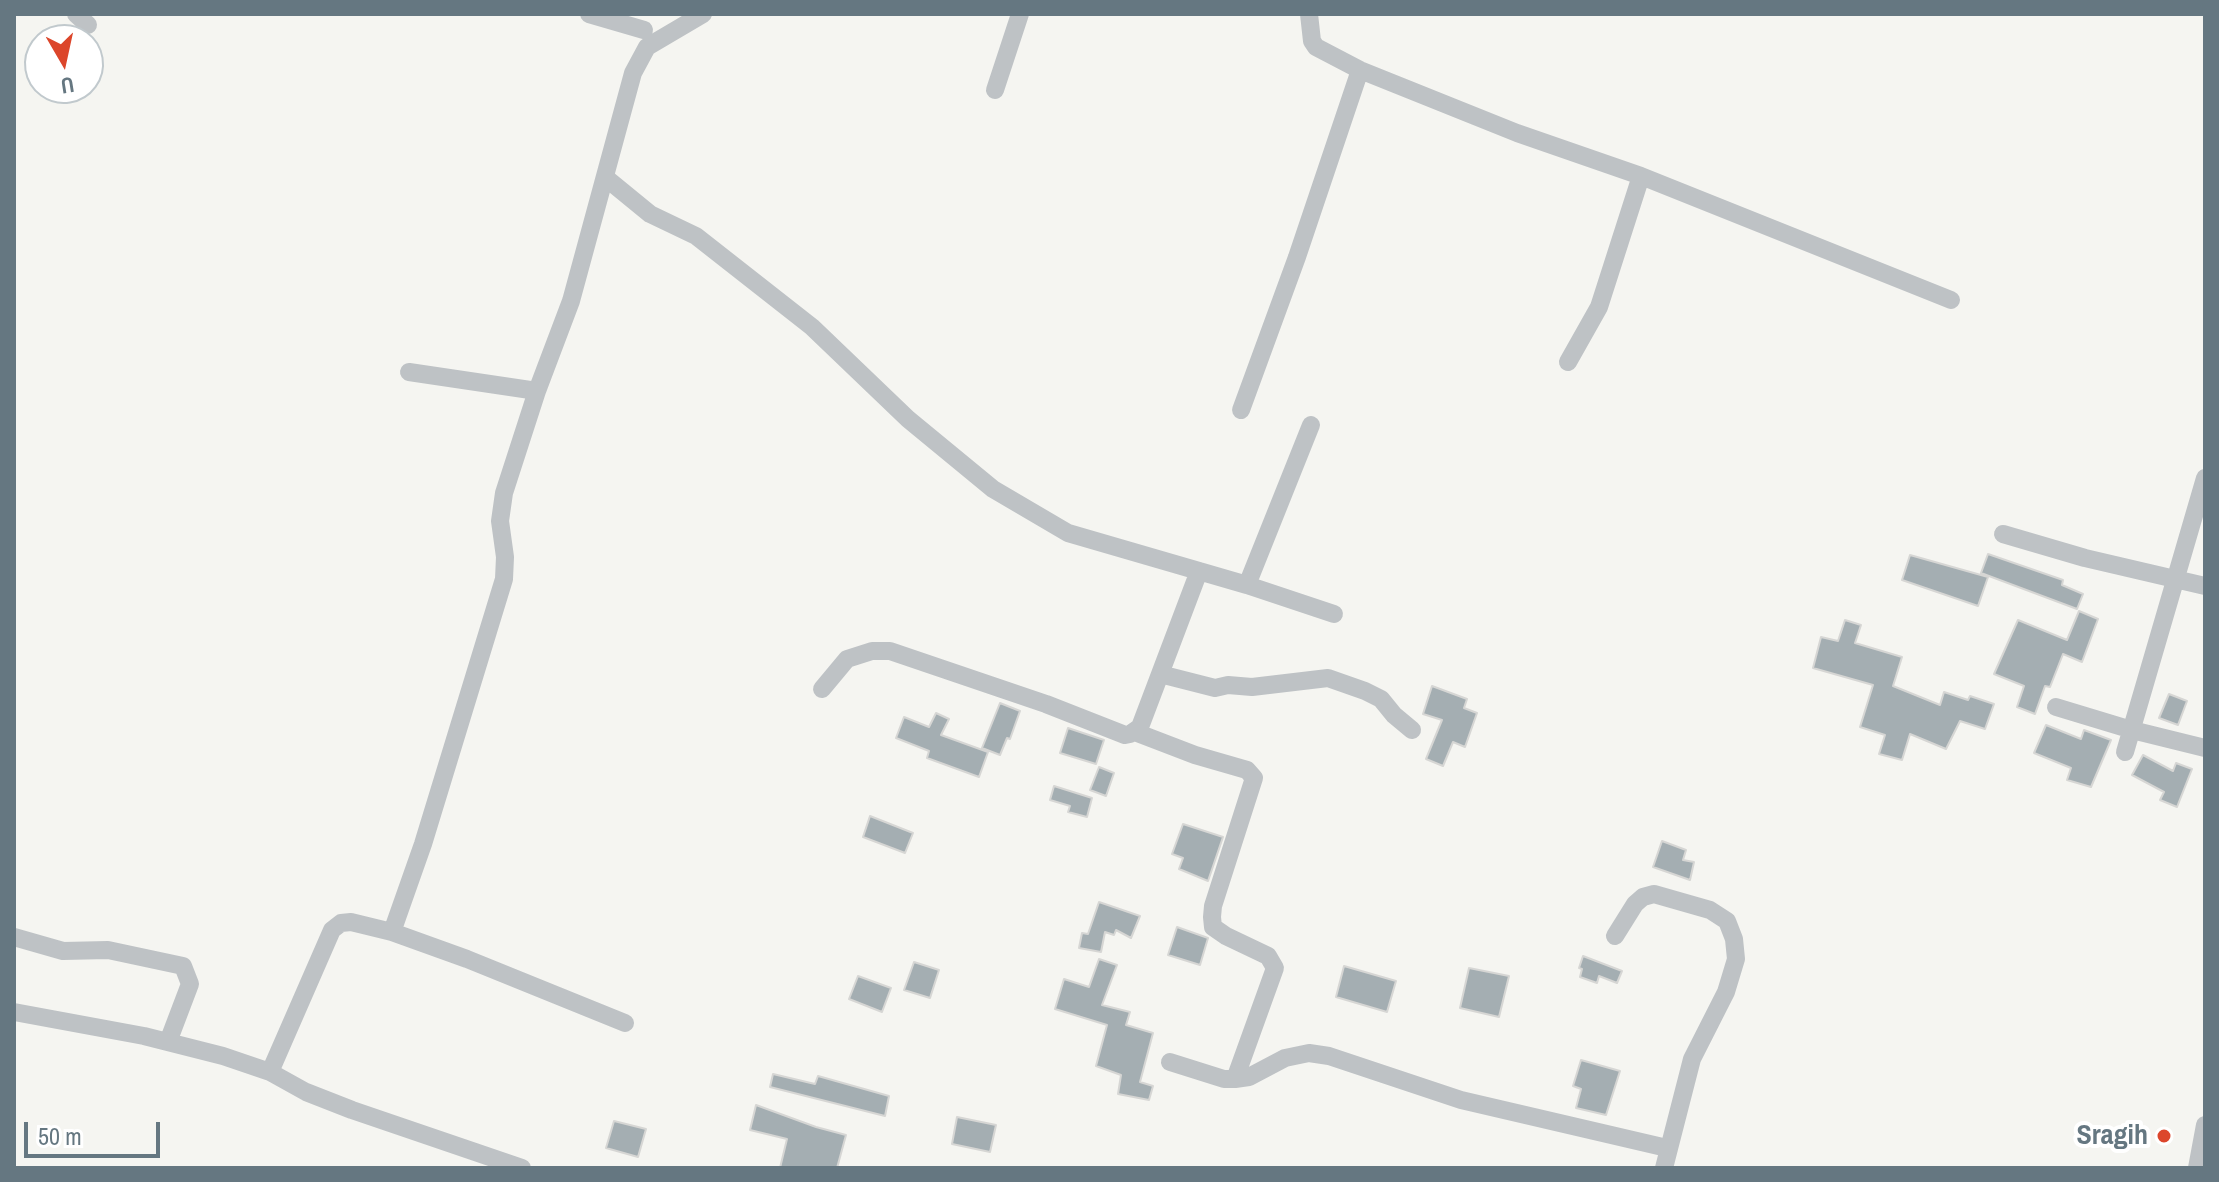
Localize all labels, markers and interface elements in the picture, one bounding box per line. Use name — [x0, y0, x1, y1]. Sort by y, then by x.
north arrow — [24, 24, 104, 104]
text: U — [59, 70, 76, 102]
scale bar — [28, 1106, 164, 1156]
place label: Sragih — [2077, 1119, 2148, 1153]
text: 50 m — [38, 1120, 82, 1152]
marker: Sragih — [2155, 1127, 2173, 1145]

